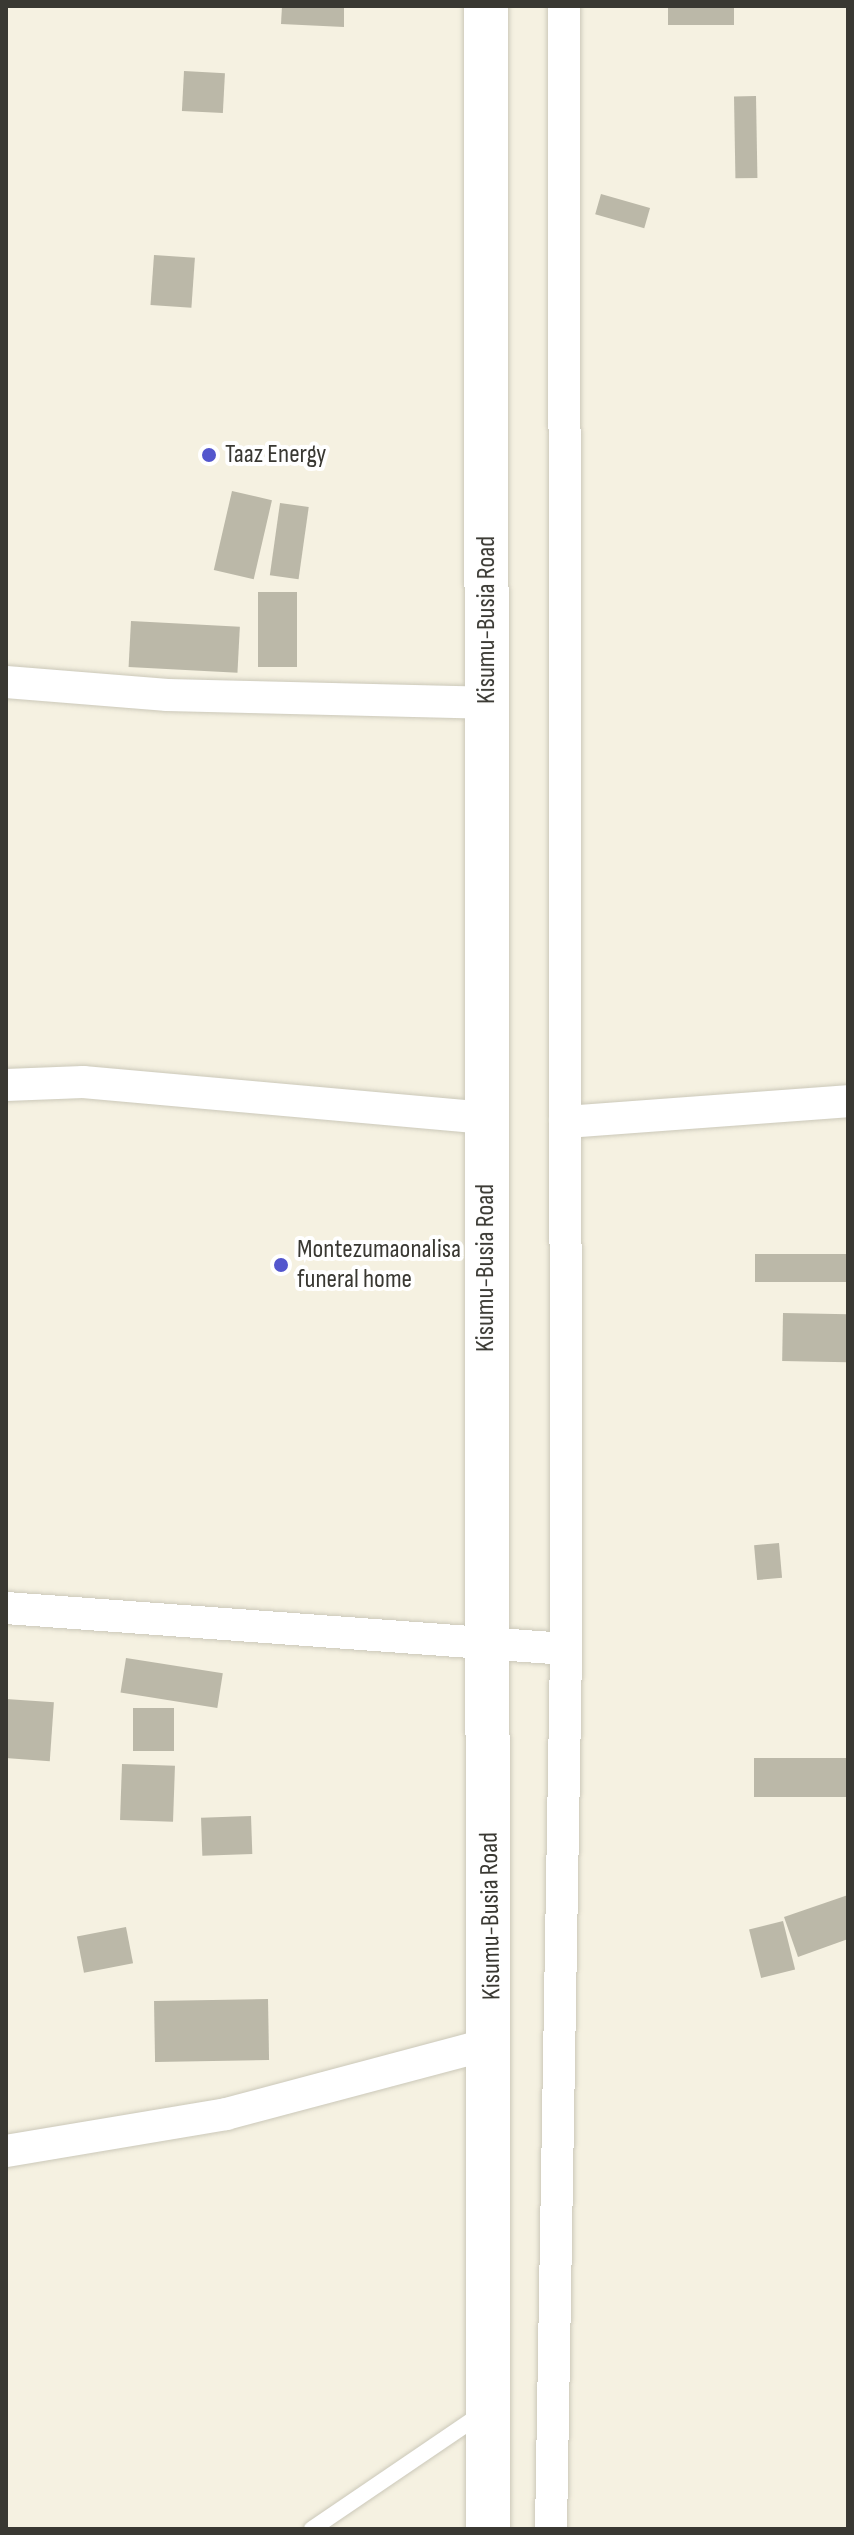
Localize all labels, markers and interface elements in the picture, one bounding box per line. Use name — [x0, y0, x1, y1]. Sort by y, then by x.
place label: Taaz Energy — [225, 439, 326, 471]
marker: Taaz Energy — [200, 446, 218, 464]
street label: Kisumu-Busia Road — [471, 536, 503, 704]
street label: Kisumu-Busia Road — [470, 1184, 502, 1352]
place label: Montezumaonalisa funeral home — [297, 1234, 461, 1296]
marker: Montezumaonalisa funeral home — [272, 1256, 290, 1274]
street label: Kisumu-Busia Road — [474, 1832, 508, 2000]

